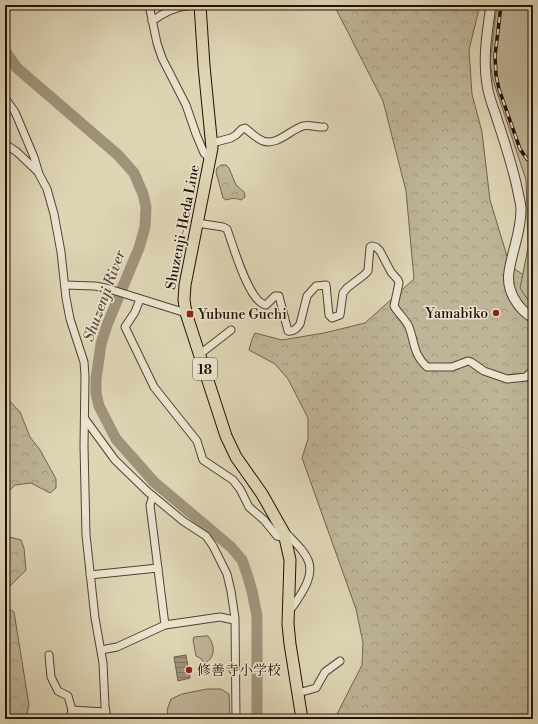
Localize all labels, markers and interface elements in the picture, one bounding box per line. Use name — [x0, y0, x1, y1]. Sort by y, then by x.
street label: Shuzenji-Heda Line — [162, 163, 204, 291]
water label: Shuzenji River — [79, 247, 130, 345]
place label: Yamabiko — [424, 305, 488, 323]
place label: Yubune Guchi — [197, 306, 287, 324]
marker: Yamabiko — [491, 308, 501, 318]
marker: Yubune Guchi — [185, 309, 195, 319]
road number: 18 — [193, 358, 217, 380]
place label: 修善寺小学校 — [197, 662, 281, 680]
marker: 修善寺小学校 — [184, 665, 194, 675]

